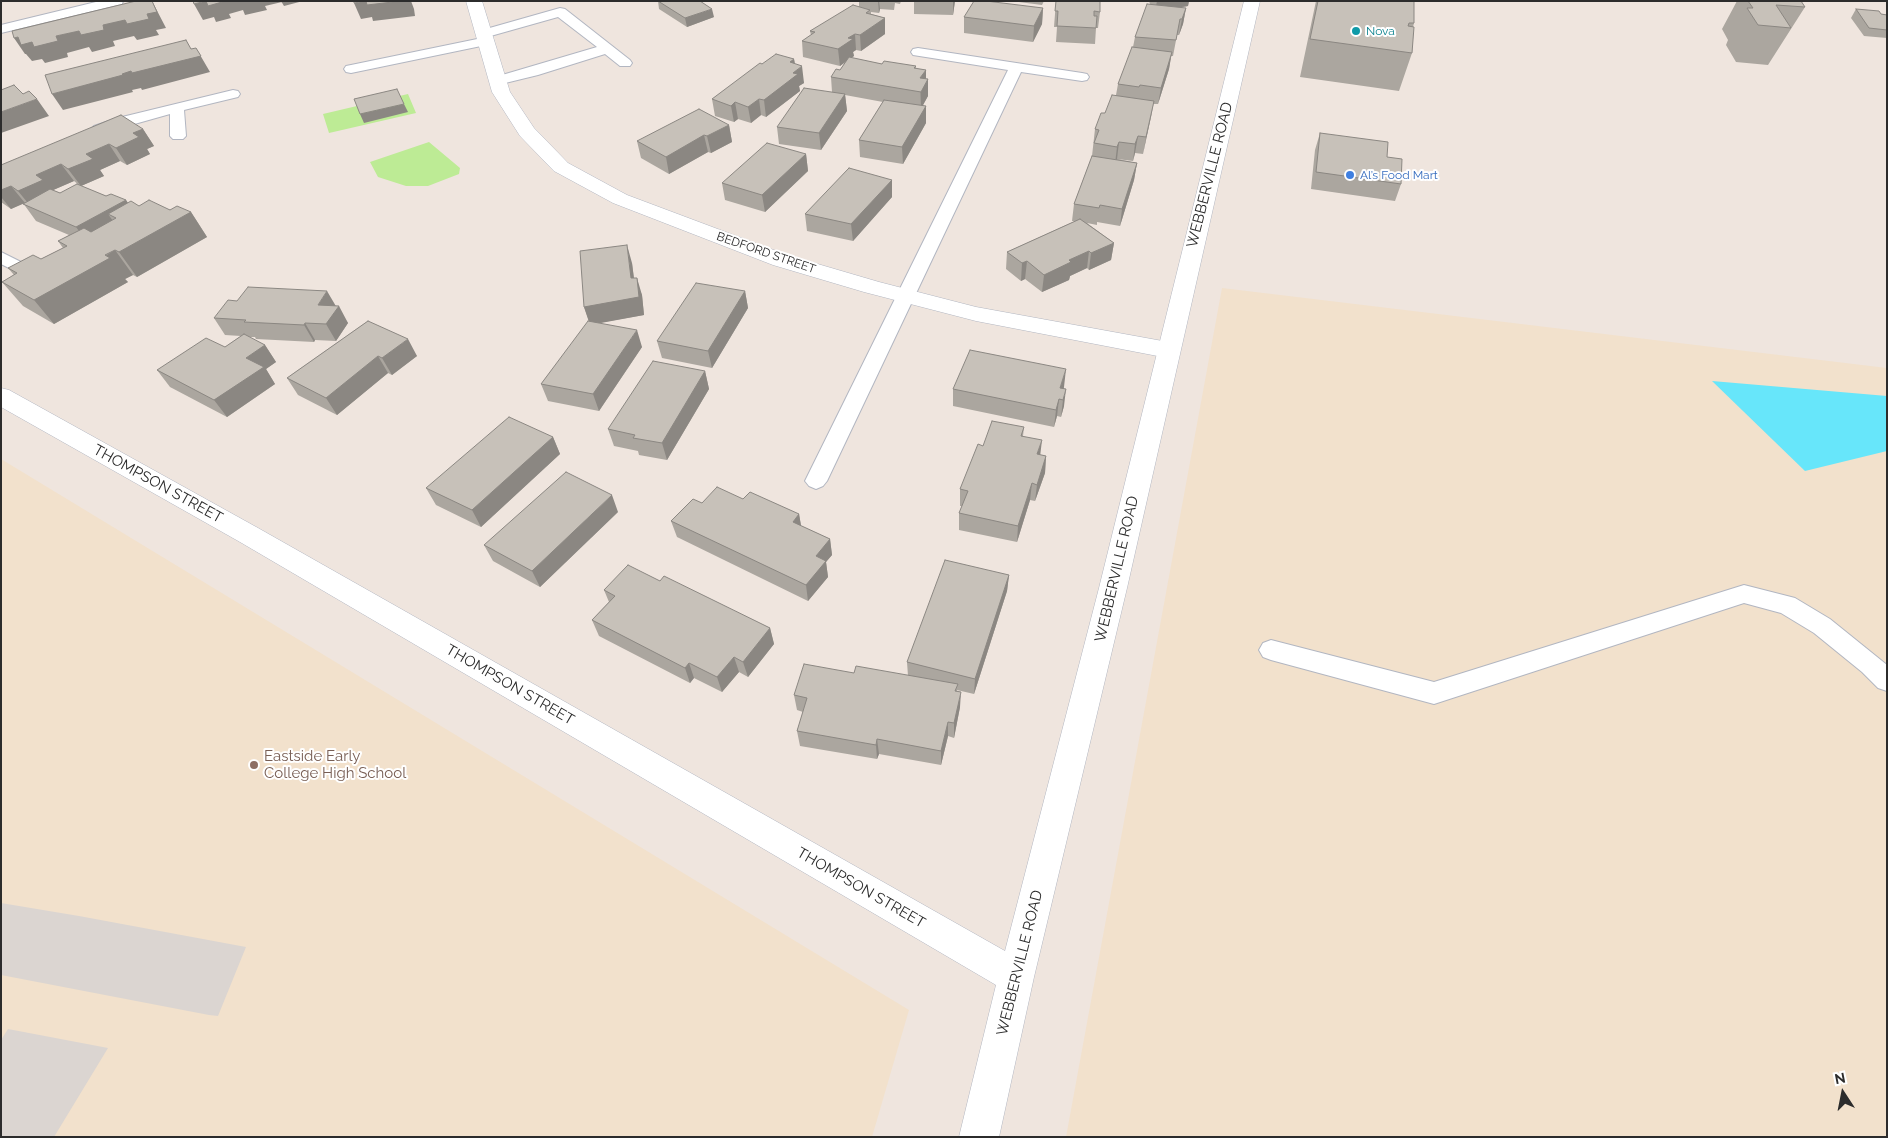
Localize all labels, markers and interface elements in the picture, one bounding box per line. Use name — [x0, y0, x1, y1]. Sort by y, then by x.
place label: Nova — [1366, 24, 1395, 38]
marker: Nova — [1350, 25, 1362, 37]
street label: WEBBERVILLE ROAD — [1183, 100, 1237, 250]
place label: Al’s Food Mart — [1360, 168, 1438, 182]
marker: Al’s Food Mart — [1344, 169, 1356, 181]
street label: BEDFORD STREET — [715, 229, 817, 277]
street label: THOMPSON STREET — [90, 441, 226, 527]
street label: WEBBERVILLE ROAD — [1091, 494, 1143, 644]
street label: THOMPSON STREET — [443, 641, 577, 729]
place label: Eastside Early College High School — [264, 747, 406, 782]
marker: Eastside Early College High School — [248, 759, 260, 771]
street label: THOMPSON STREET — [794, 844, 928, 932]
street label: WEBBERVILLE ROAD — [993, 888, 1047, 1038]
north arrow — [1818, 1068, 1868, 1118]
text: N — [1833, 1069, 1847, 1087]

